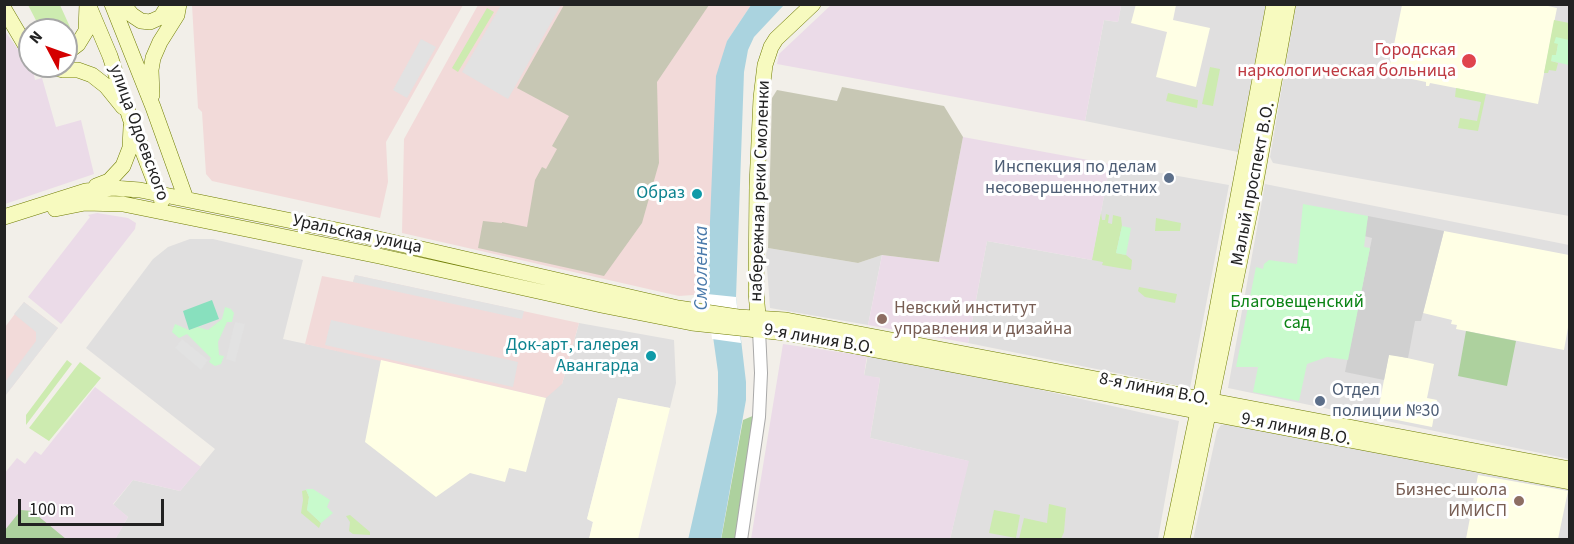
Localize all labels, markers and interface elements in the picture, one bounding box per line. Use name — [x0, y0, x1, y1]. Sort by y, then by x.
north arrow — [18, 18, 78, 78]
text: N — [24, 26, 48, 49]
place label: Городская наркологическая больница — [1237, 40, 1456, 82]
marker: Городская наркологическая больница — [1460, 52, 1478, 70]
street label: улица Одоевского — [103, 62, 173, 204]
street label: набережная реки Смоленки — [746, 80, 776, 302]
street label: Малый проспект В.О. — [1228, 100, 1280, 268]
place label: Инспекция по делам несовершеннолетних — [985, 157, 1157, 200]
marker: Инспекция по делам несовершеннолетних — [1162, 171, 1176, 185]
place label: Образ — [636, 183, 685, 205]
marker: Образ — [690, 187, 704, 201]
street label: Уральская улица — [290, 211, 424, 259]
water label: Смоленка — [691, 226, 715, 310]
park label: Благовещенский сад — [1230, 292, 1364, 334]
place label: Невский институт управления и дизайна — [894, 298, 1072, 340]
marker: Невский институт управления и дизайна — [875, 312, 889, 326]
street label: 9-я линия В.О. — [762, 320, 876, 360]
place label: Док-арт, галерея Авангарда — [506, 335, 639, 378]
marker: Док-арт, галерея Авангарда — [644, 349, 658, 363]
street label: 8-я линия В.О. — [1097, 369, 1211, 411]
place label: Отдел полиции №30 — [1332, 380, 1439, 422]
marker: Отдел полиции №30 — [1313, 394, 1327, 408]
street label: 9-я линия В.О. — [1239, 409, 1353, 451]
place label: Бизнес-школа ИМИСП — [1395, 480, 1507, 522]
scale bar — [21, 487, 166, 525]
marker: Бизнес-школа ИМИСП — [1512, 494, 1526, 508]
text: 100 m — [29, 497, 74, 522]

